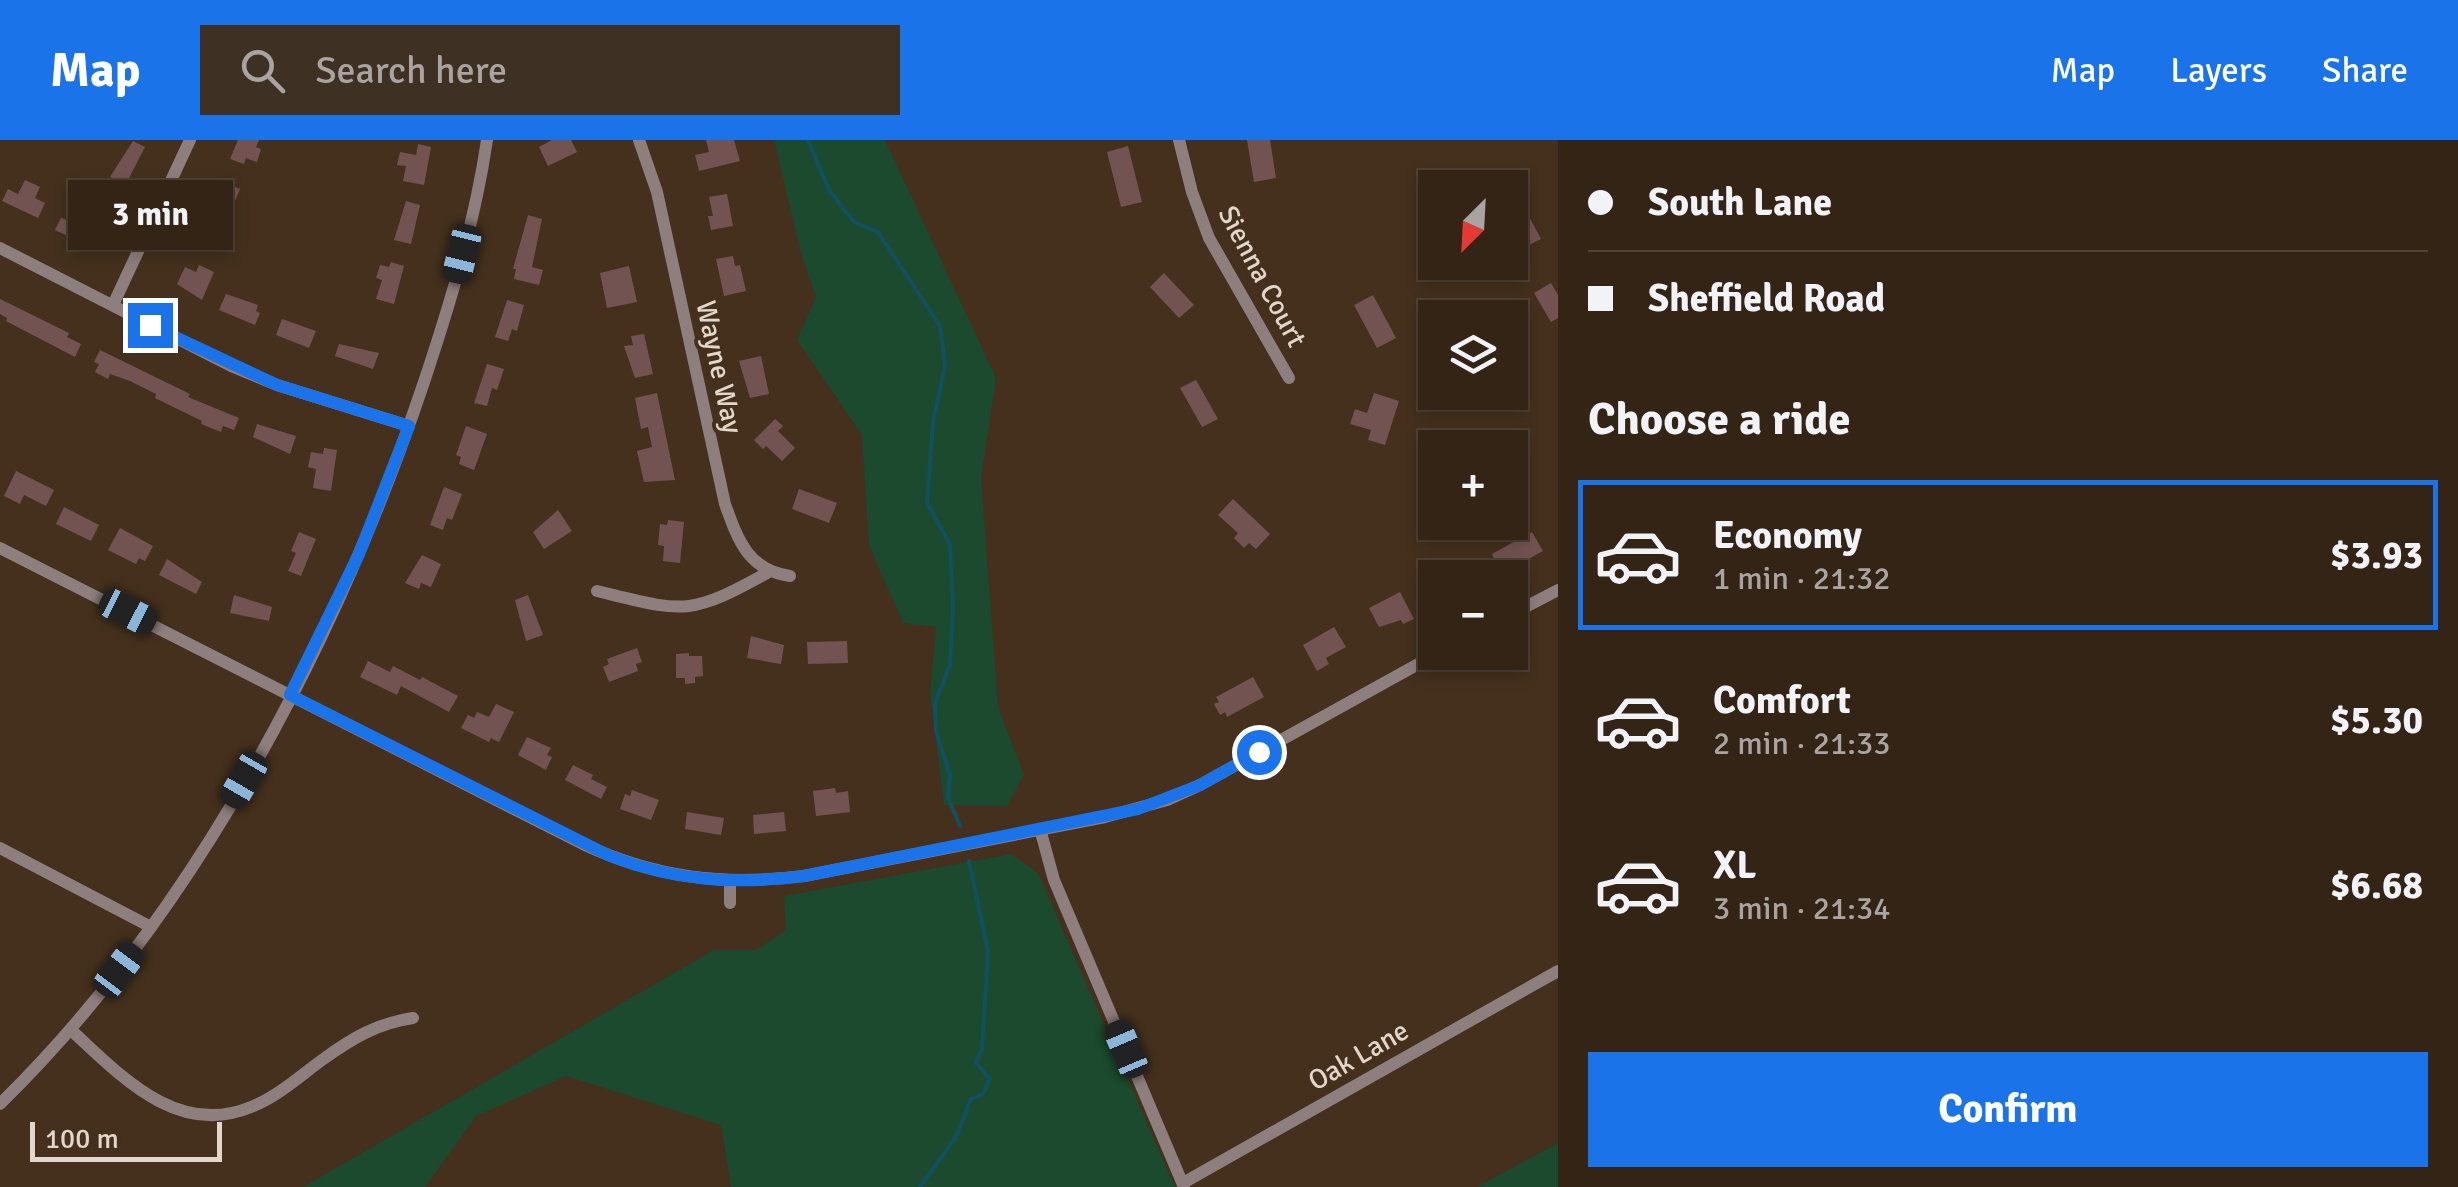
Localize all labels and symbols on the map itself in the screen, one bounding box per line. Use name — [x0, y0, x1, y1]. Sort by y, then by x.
north arrow — [1418, 170, 1528, 280]
callout: 3 min — [68, 180, 232, 250]
street label: Sienna Court — [1211, 200, 1314, 353]
car — [440, 221, 484, 287]
street label: Wayne Way — [688, 298, 750, 437]
route end — [128, 303, 173, 348]
car — [94, 585, 162, 639]
route start — [1237, 730, 1282, 775]
car — [216, 747, 272, 813]
car — [89, 937, 149, 1003]
street label: Oak Lane — [1302, 1014, 1415, 1098]
car — [1100, 1016, 1152, 1082]
scale bar — [30, 1117, 222, 1162]

